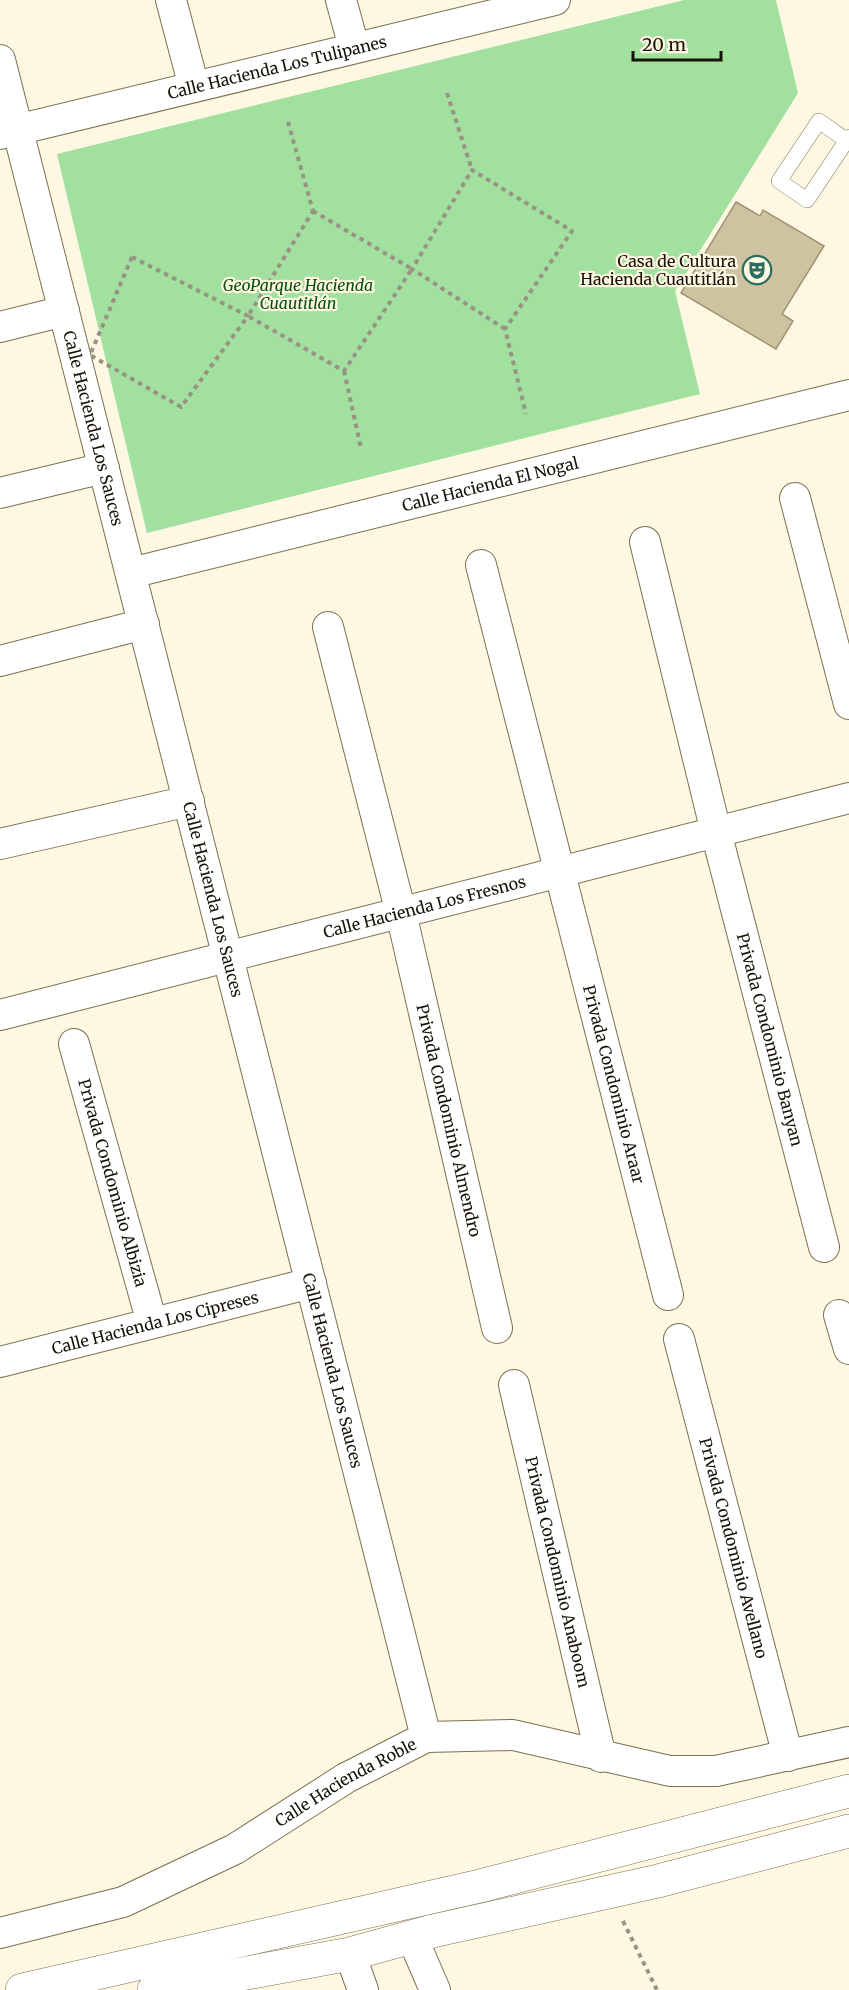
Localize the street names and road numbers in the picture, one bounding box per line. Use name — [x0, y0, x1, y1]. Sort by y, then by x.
street label: Calle Hacienda Los Tulipanes — [165, 31, 389, 103]
street label: Calle Hacienda Los Sauces — [59, 329, 128, 528]
street label: Calle Hacienda El Nogal — [400, 452, 581, 515]
street label: Calle Hacienda Los Sauces — [179, 800, 248, 999]
street label: Calle Hacienda Los Fresnos — [321, 871, 528, 942]
street label: Privada Condominio Banyan — [733, 931, 807, 1149]
street label: Privada Condominio Araar — [579, 983, 649, 1186]
street label: Privada Condominio Almendro — [412, 1002, 486, 1239]
street label: Privada Condominio Albizia — [74, 1076, 151, 1289]
street label: Calle Hacienda Los Sauces — [298, 1271, 367, 1470]
street label: Calle Hacienda Los Cipreses — [50, 1287, 261, 1358]
street label: Privada Condominio Avellano — [695, 1435, 772, 1661]
street label: Privada Condominio Anaboom — [521, 1454, 594, 1690]
street label: Calle Hacienda Roble — [271, 1734, 420, 1831]

